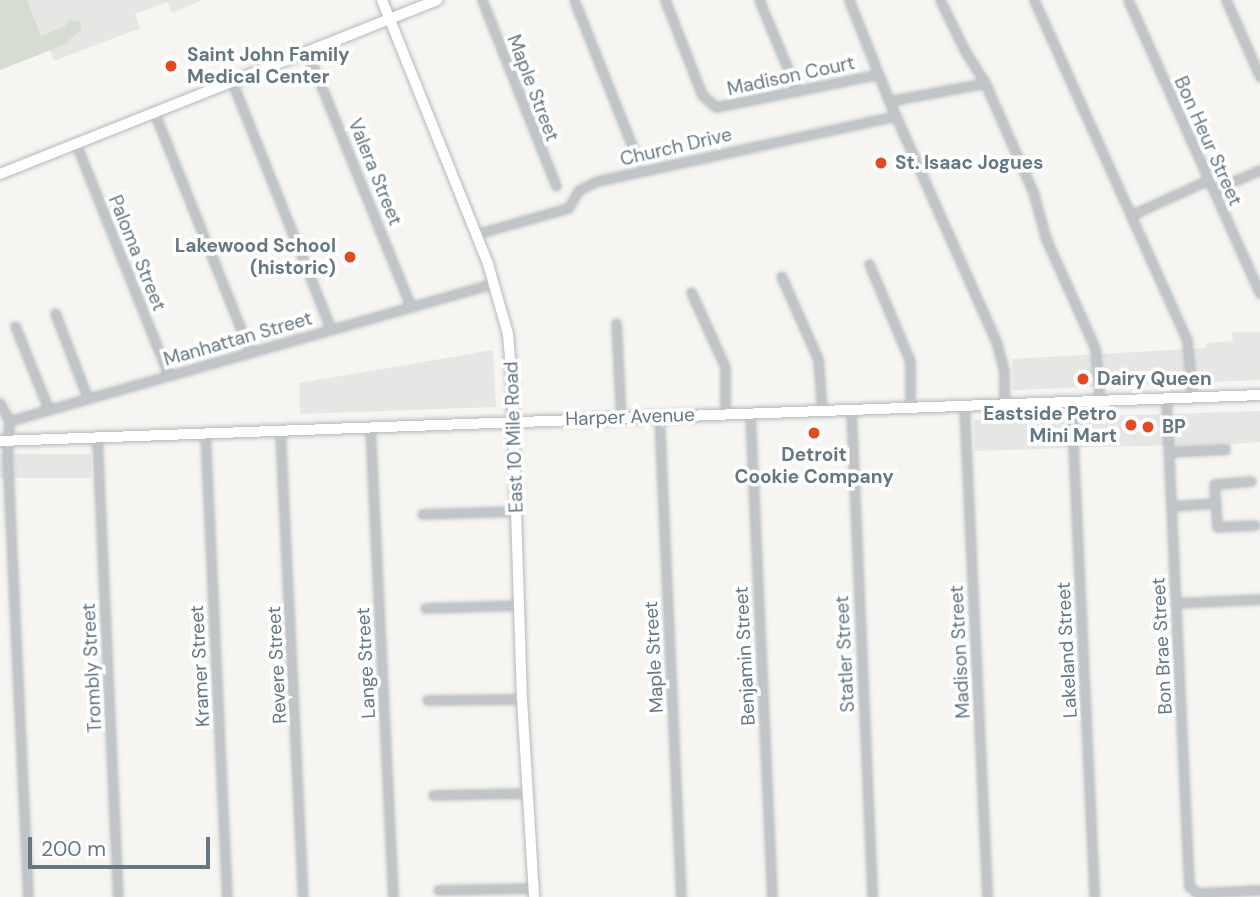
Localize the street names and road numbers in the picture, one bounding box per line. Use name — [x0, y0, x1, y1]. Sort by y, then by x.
street label: Maple Street — [502, 32, 564, 144]
street label: Madison Court — [725, 51, 857, 101]
street label: Bon Heur Street — [1169, 73, 1247, 209]
street label: Valera Street — [343, 115, 407, 229]
street label: Church Drive — [618, 123, 734, 171]
street label: Paloma Street — [103, 192, 171, 314]
street label: Manhattan Street — [161, 307, 315, 371]
street label: East 10 Mile Road — [500, 361, 528, 513]
street label: Harper Avenue — [565, 403, 695, 431]
street label: Bon Brae Street — [1147, 577, 1177, 715]
street label: Lakeland Street — [1052, 581, 1082, 719]
street label: Madison Street — [945, 585, 975, 719]
street label: Benjamin Street — [730, 586, 760, 726]
street label: Statler Street — [831, 595, 859, 713]
street label: Maple Street — [640, 600, 668, 714]
street label: Trombly Street — [77, 602, 107, 734]
street label: Kramer Street — [185, 604, 215, 728]
street label: Revere Street — [263, 606, 291, 724]
street label: Lange Street — [352, 607, 380, 719]

